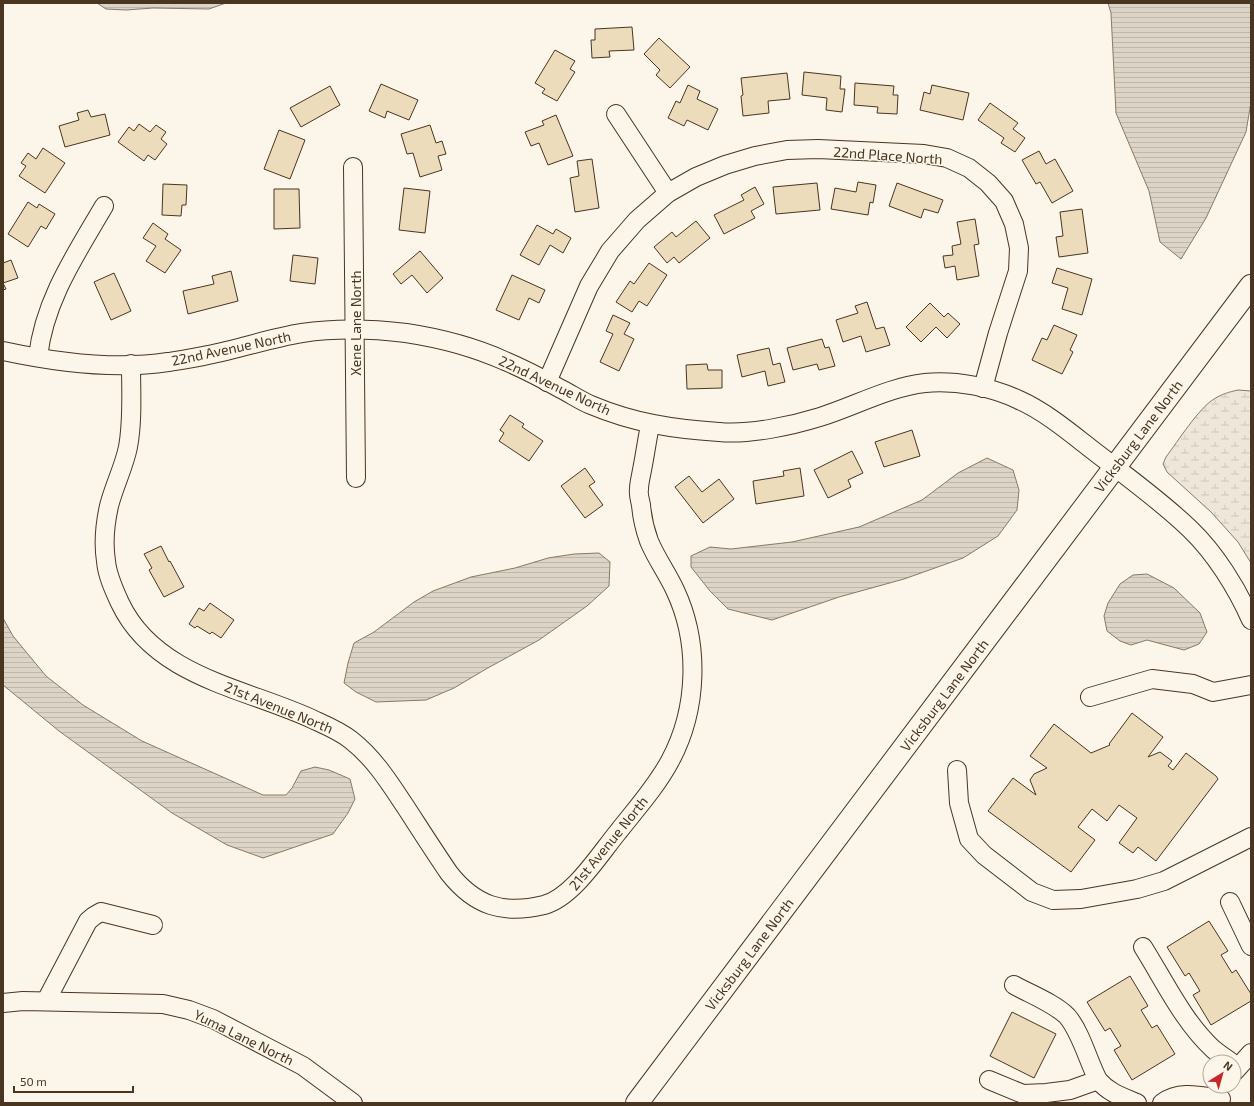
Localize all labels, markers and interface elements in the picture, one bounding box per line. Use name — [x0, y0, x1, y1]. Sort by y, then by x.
street label: 22nd Place North — [833, 143, 943, 167]
street label: Xene Lane North — [347, 270, 364, 376]
street label: 22nd Avenue North — [170, 327, 292, 369]
street label: 22nd Avenue North — [496, 352, 614, 418]
street label: Vicksburg Lane North — [1090, 377, 1186, 495]
street label: Vicksburg Lane North — [896, 636, 992, 754]
street label: 21st Avenue North — [222, 677, 336, 737]
street label: 21st Avenue North — [565, 793, 651, 893]
street label: Vicksburg Lane North — [701, 895, 797, 1013]
street label: Yuma Lane North — [191, 1006, 297, 1068]
north arrow — [1202, 1054, 1242, 1094]
text: N — [1221, 1058, 1235, 1073]
scale bar — [14, 1068, 133, 1094]
text: 50 m — [20, 1074, 47, 1088]

